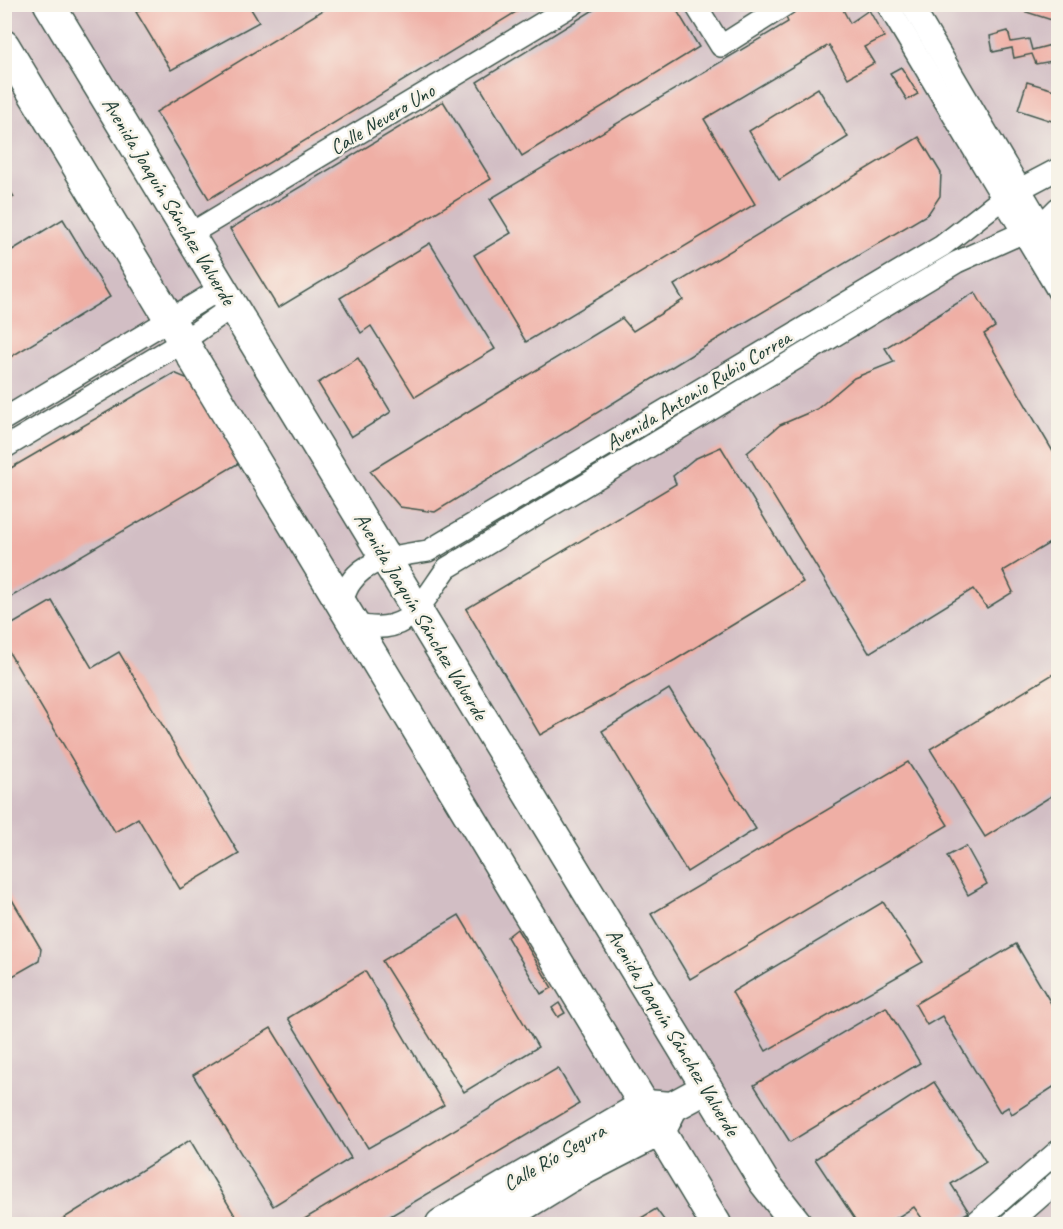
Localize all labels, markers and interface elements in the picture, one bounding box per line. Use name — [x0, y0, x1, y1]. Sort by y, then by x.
street label: Calle Nevero Uno — [325, 77, 440, 160]
street label: Avenida Joaquín Sánchez Valverde — [97, 92, 242, 311]
street label: Avenida Antonio Rubio Correa — [601, 323, 797, 456]
street label: Avenida Joaquín Sánchez Valverde — [349, 507, 494, 726]
street label: Avenida Joaquín Sánchez Valverde — [601, 923, 746, 1142]
street label: Calle Río Segura — [498, 1116, 611, 1197]

